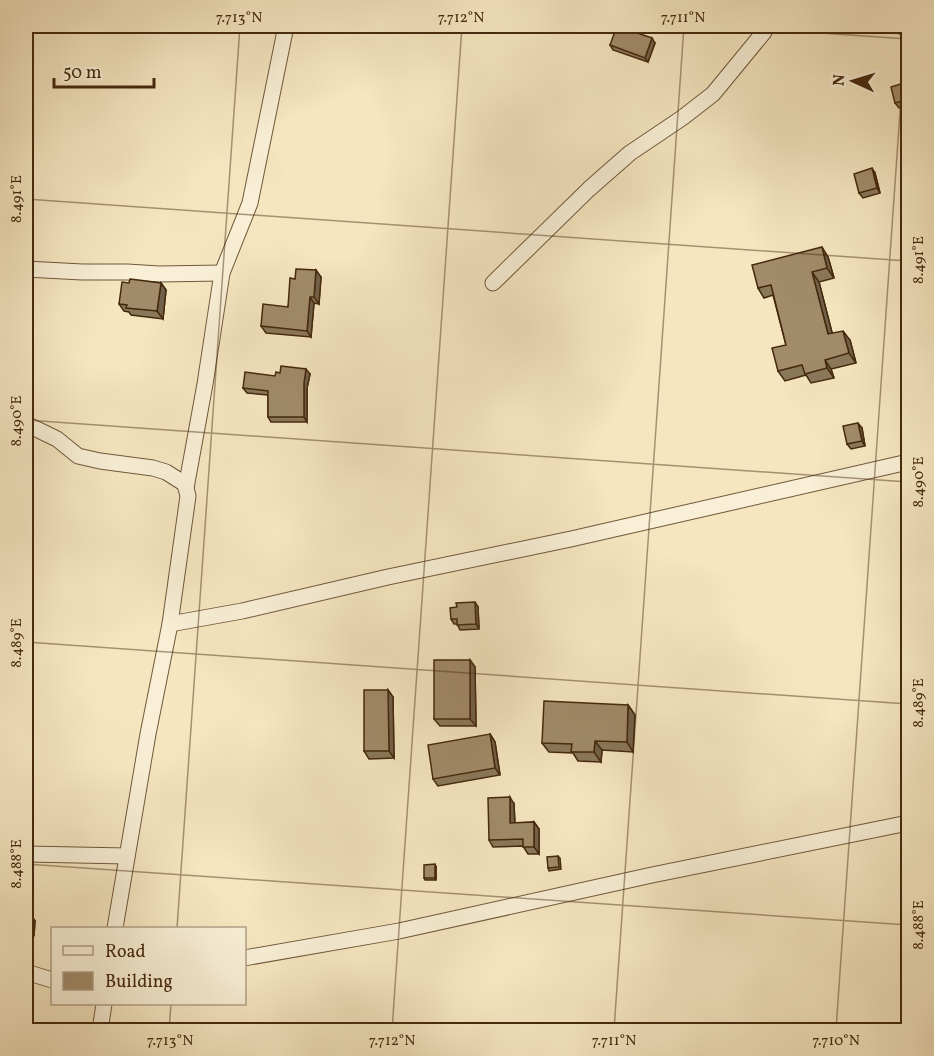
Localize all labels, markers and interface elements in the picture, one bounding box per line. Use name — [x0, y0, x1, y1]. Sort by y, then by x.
text: 7.713°N — [216, 8, 262, 29]
text: 7.712°N — [438, 8, 484, 29]
text: 7.711°N — [661, 8, 705, 29]
scale bar — [54, 51, 154, 89]
north arrow — [823, 51, 883, 111]
text: 50 m — [63, 61, 102, 86]
text: N — [829, 73, 851, 87]
text: 8.491°E — [7, 175, 28, 223]
text: 8.491°E — [909, 236, 930, 284]
text: 8.490°E — [7, 395, 28, 447]
text: 8.490°E — [909, 456, 930, 508]
text: 8.489°E — [7, 618, 28, 668]
text: 8.489°E — [909, 678, 930, 728]
text: 8.488°E — [7, 839, 28, 889]
text: 8.488°E — [909, 900, 930, 950]
legend — [51, 927, 246, 1005]
text: Road — [105, 940, 146, 965]
text: Building — [105, 970, 173, 995]
text: 7.713°N — [147, 1031, 193, 1052]
text: 7.712°N — [369, 1031, 415, 1052]
text: 7.711°N — [592, 1031, 636, 1052]
text: 7.710°N — [812, 1031, 860, 1052]

